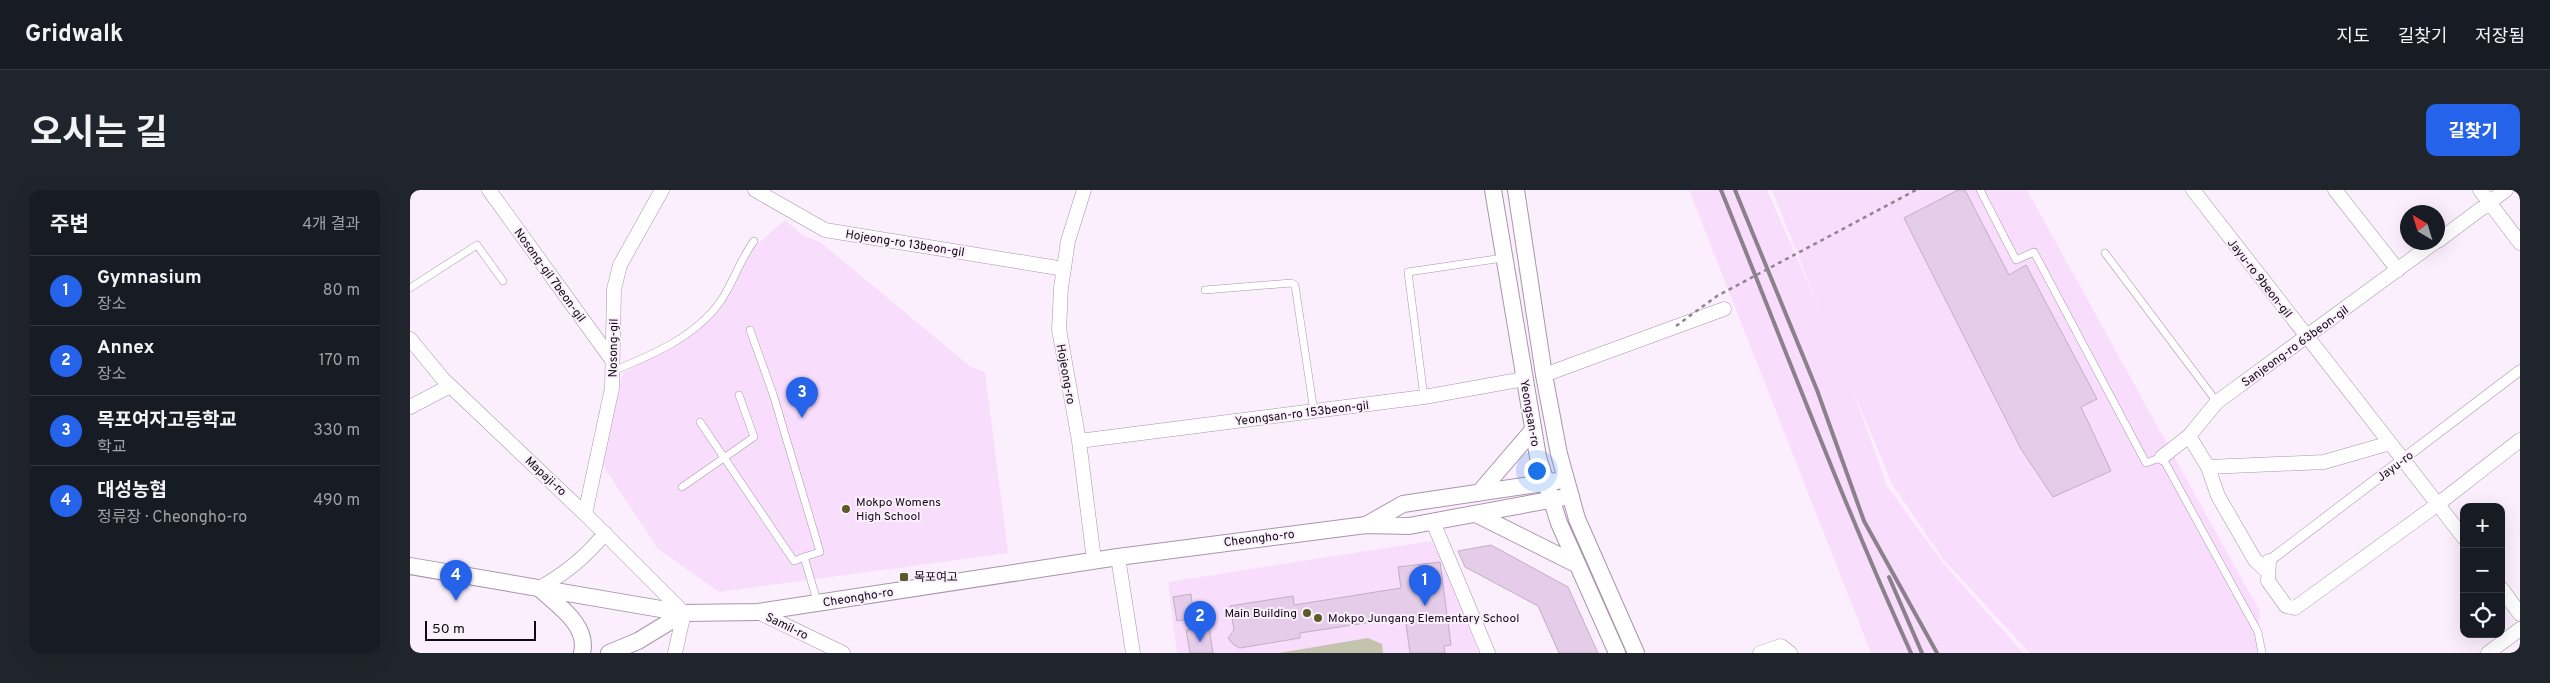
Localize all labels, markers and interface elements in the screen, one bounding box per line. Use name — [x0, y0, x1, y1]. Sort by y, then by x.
text: Gridwalk — [25, 20, 123, 50]
text: 지도 — [2337, 26, 2370, 49]
text: 길찾기 — [2398, 26, 2447, 49]
text: 저장됨 — [2475, 26, 2525, 49]
button: 길찾기 — [2426, 104, 2520, 156]
text: 오시는 길 — [30, 113, 168, 157]
north arrow — [2400, 205, 2445, 250]
text: 주변 — [50, 212, 89, 239]
text: 4개 결과 — [302, 215, 360, 235]
street label: Nosong-gil 7beon-gil — [510, 226, 589, 326]
street label: Hojeong-ro 13beon-gil — [844, 227, 966, 261]
street label: Jayu-ro 9beon-gil — [2223, 236, 2295, 322]
text: Gymnasium — [97, 266, 202, 290]
text: 1 — [63, 281, 69, 301]
text: 80 m — [323, 281, 360, 301]
text: 장소 — [97, 295, 126, 315]
street label: Sanjeong-ro 63beon-gil — [2239, 303, 2352, 391]
street label: Nosong-gil — [605, 318, 623, 378]
text: Annex — [97, 336, 154, 360]
street label: Hojeong-ro — [1052, 343, 1078, 406]
text: 2 — [61, 351, 71, 371]
text: 170 m — [319, 351, 360, 371]
text: 장소 — [97, 365, 126, 385]
pin: 3 — [786, 377, 818, 418]
street label: Yeongsan-ro — [1515, 378, 1543, 448]
street label: Yeongsan-ro 153beon-gil — [1234, 398, 1370, 430]
text: 목포여자고등학교 — [97, 409, 237, 433]
text: 3 — [61, 421, 71, 441]
text: 330 m — [313, 421, 360, 441]
text: 학교 — [97, 438, 126, 458]
street label: Jayu-ro — [2374, 448, 2417, 486]
street label: Mapaji-ro — [521, 453, 570, 500]
your location — [1524, 458, 1550, 484]
text: 대성농협 — [97, 479, 167, 503]
text: 4 — [61, 491, 71, 511]
text: 490 m — [313, 491, 360, 511]
place label: Mokpo Womens High School — [856, 495, 941, 525]
marker: Mokpo Womens High School — [840, 503, 852, 515]
map controls — [2460, 503, 2505, 638]
button: + — [2460, 503, 2505, 548]
text: 정류장 · Cheongho-ro — [97, 508, 247, 528]
street label: Cheongho-ro — [1223, 527, 1296, 551]
button: − — [2460, 548, 2505, 593]
pin: 4 — [440, 560, 472, 601]
pin: 1 — [1409, 565, 1441, 606]
place label: 목포여고 — [914, 570, 958, 586]
marker: 목포여고 — [898, 571, 910, 583]
street label: Cheongho-ro — [822, 584, 895, 611]
button: locate — [2460, 593, 2505, 638]
pin: 2 — [1184, 601, 1216, 642]
place label: Main Building — [1224, 606, 1297, 622]
marker: Main Building — [1301, 607, 1313, 619]
street label: Samil-ro — [762, 610, 811, 644]
place label: Mokpo Jungang Elementary School — [1328, 611, 1519, 627]
marker: Mokpo Jungang Elementary School — [1312, 612, 1324, 624]
scale bar — [425, 618, 536, 641]
text: 50 m — [432, 621, 465, 638]

